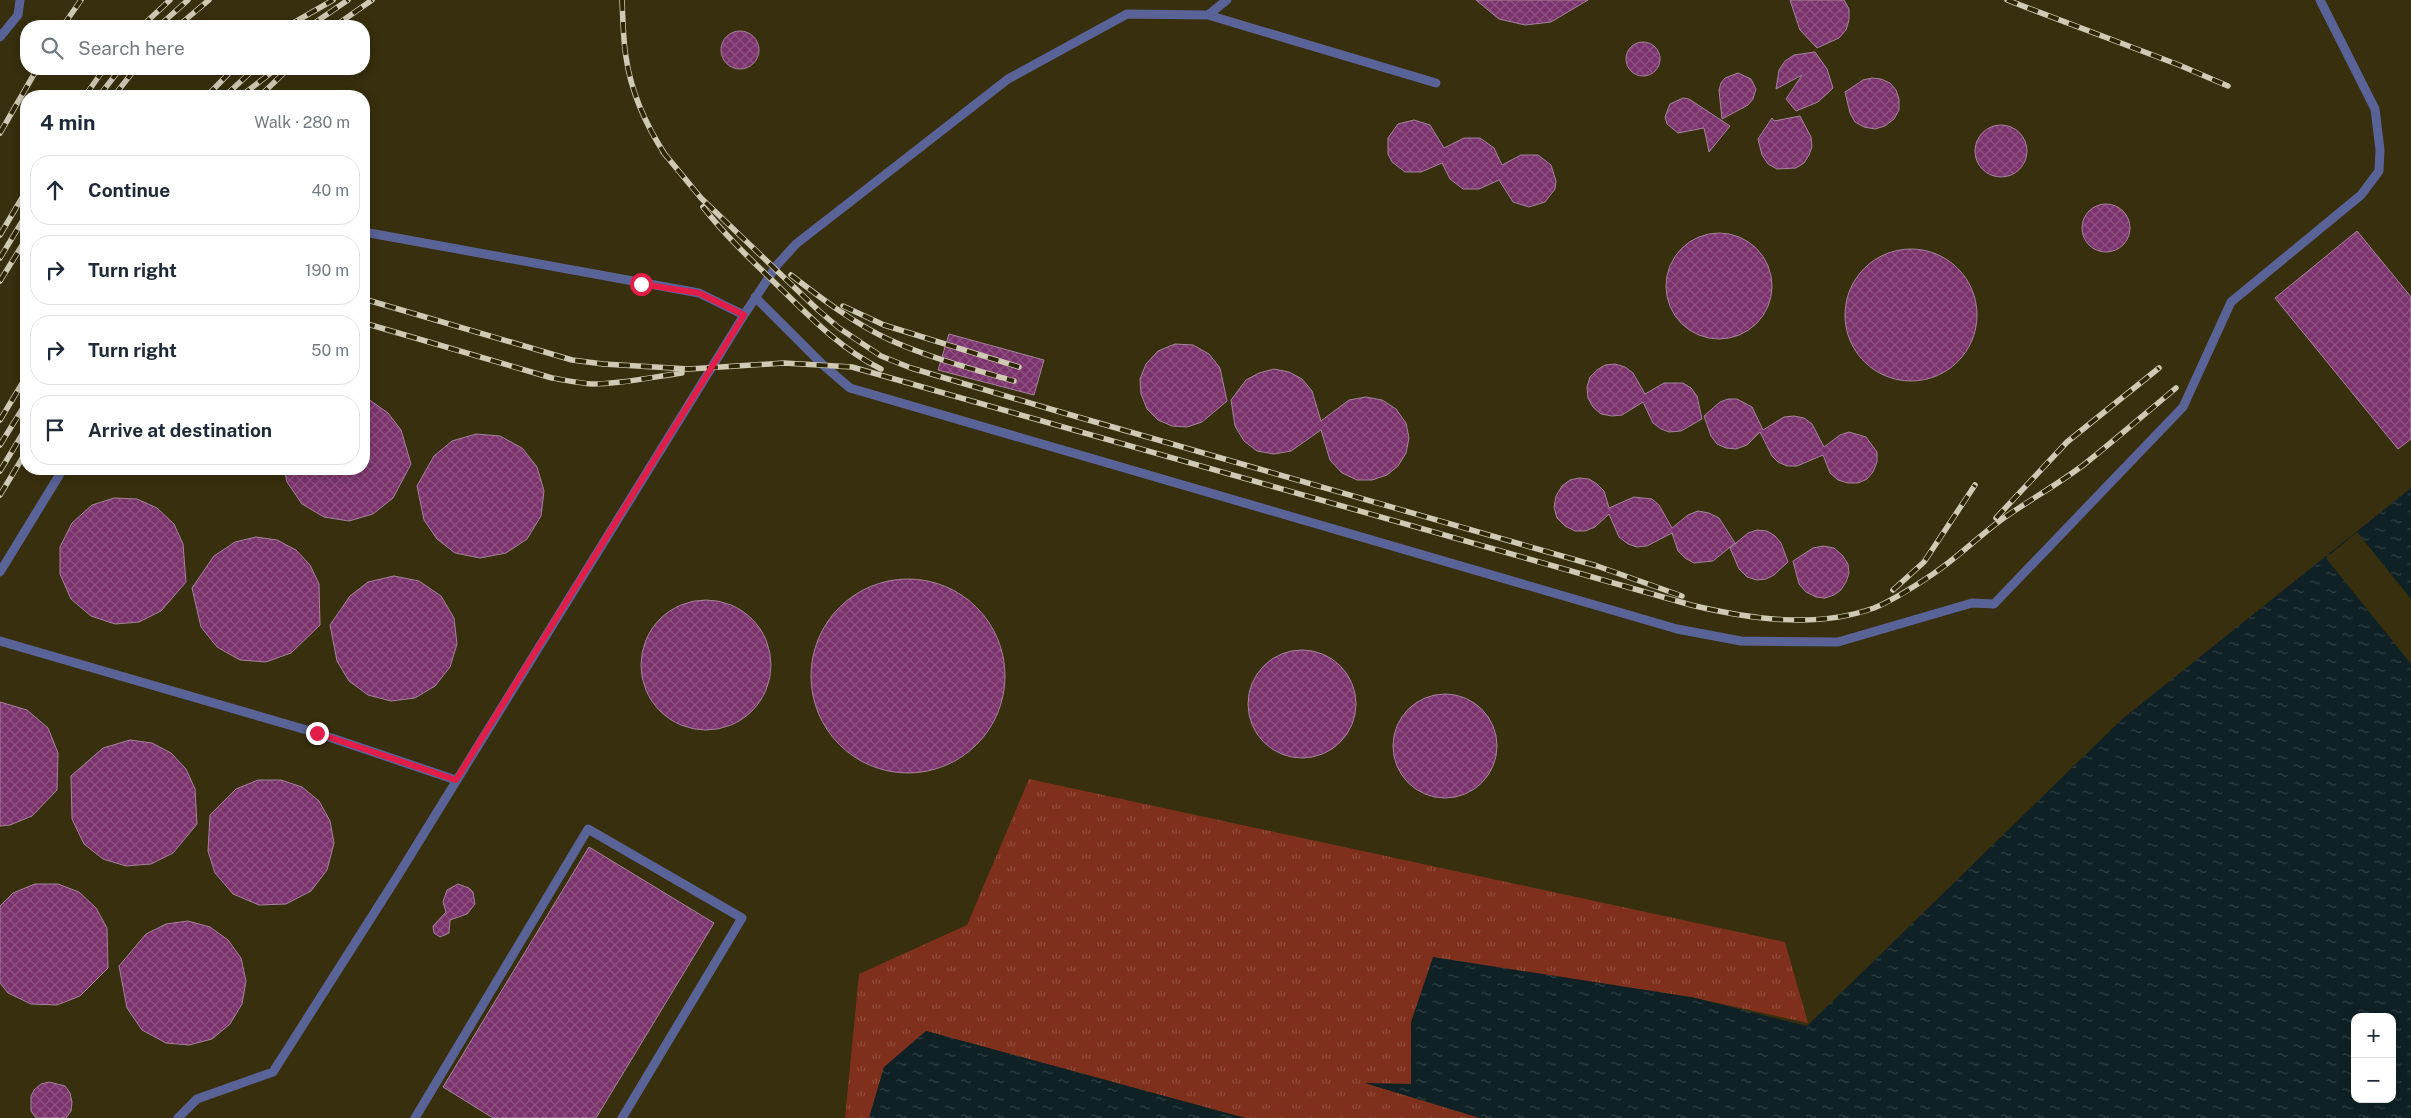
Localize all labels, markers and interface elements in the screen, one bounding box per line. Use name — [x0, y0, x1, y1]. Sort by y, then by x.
search box — [20, 20, 370, 75]
icon: search — [38, 34, 66, 62]
text: Search here — [78, 37, 185, 59]
text: 4 min — [40, 110, 95, 135]
text: Walk · 280 m — [254, 113, 350, 132]
icon: ahead — [41, 176, 69, 204]
text: Continue — [88, 179, 170, 201]
text: 40 m — [311, 181, 349, 200]
icon: right — [41, 256, 69, 284]
text: Turn right — [88, 259, 177, 281]
text: 190 m — [305, 261, 349, 280]
route start — [630, 273, 653, 296]
icon: right — [41, 336, 69, 364]
text: Turn right — [88, 339, 177, 361]
text: 50 m — [311, 341, 349, 360]
icon: arrive — [41, 416, 69, 444]
text: Arrive at destination — [88, 419, 272, 441]
route end — [306, 722, 329, 745]
map controls — [2351, 1013, 2396, 1103]
button: + — [2351, 1013, 2396, 1058]
button: − — [2351, 1058, 2396, 1103]

